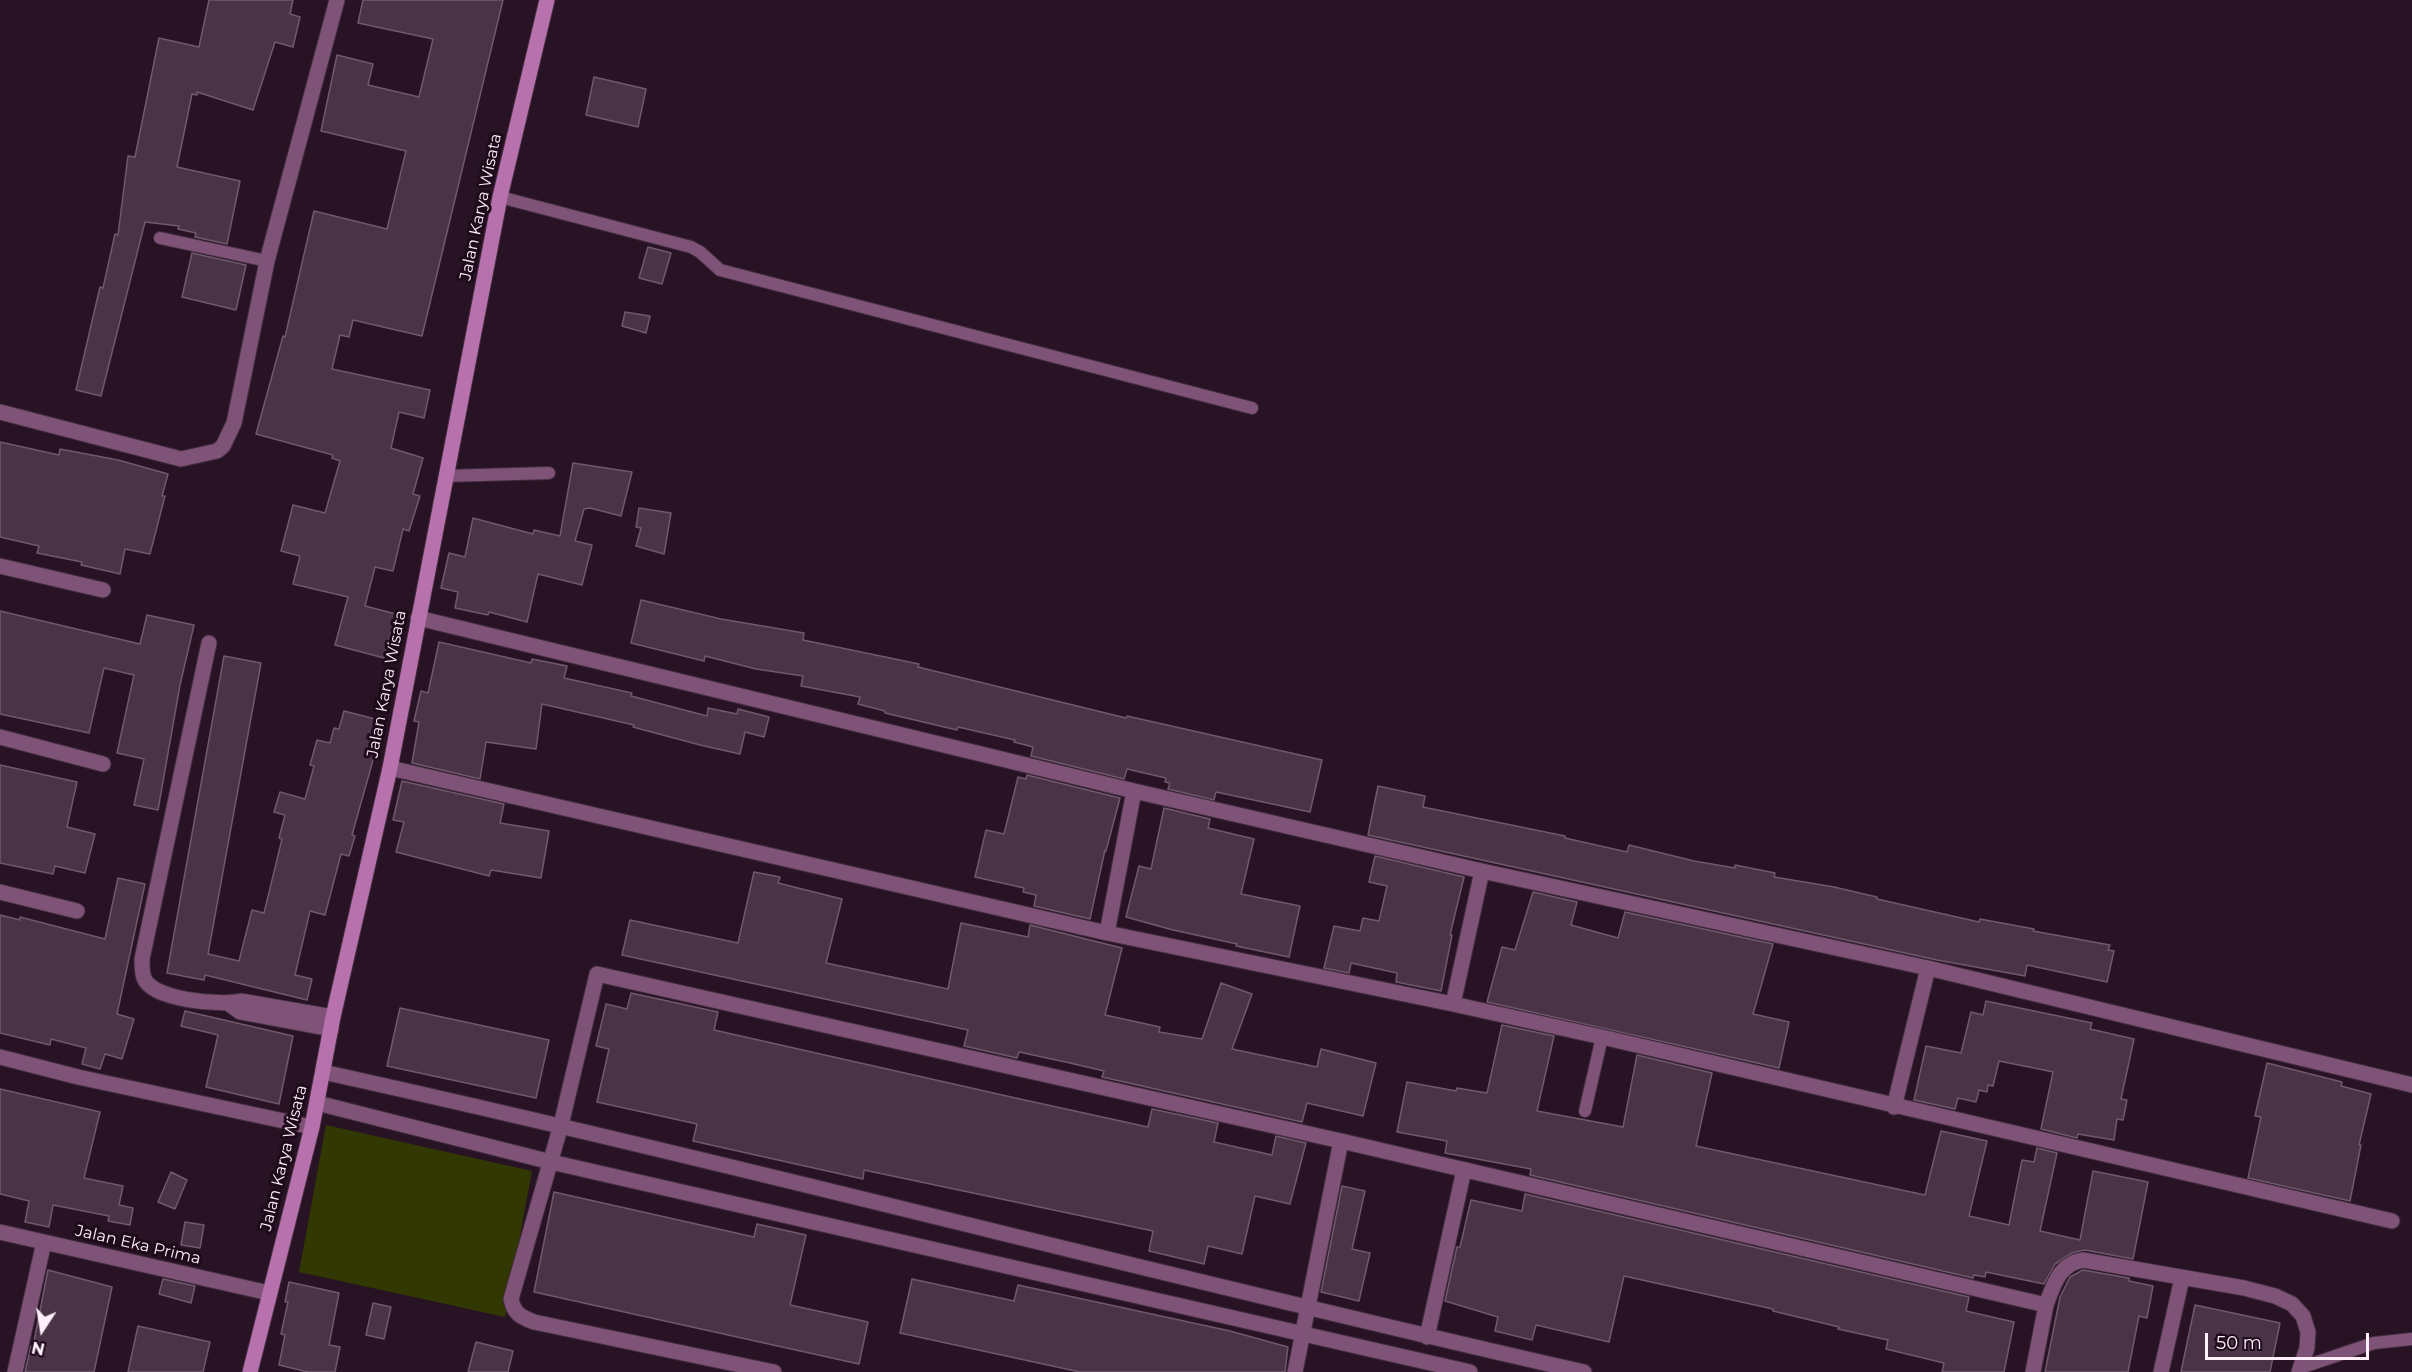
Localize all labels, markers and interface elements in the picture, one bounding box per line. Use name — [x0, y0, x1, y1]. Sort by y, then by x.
street label: Jalan Karya Wisata — [456, 132, 506, 282]
street label: Jalan Karya Wisata — [363, 609, 411, 759]
street label: Jalan Karya Wisata — [257, 1083, 311, 1233]
street label: Jalan Eka Prima — [73, 1221, 203, 1269]
north arrow — [12, 1300, 72, 1360]
scale bar — [2208, 1321, 2372, 1359]
text: 50 m — [2216, 1332, 2262, 1354]
text: N — [30, 1337, 46, 1359]

